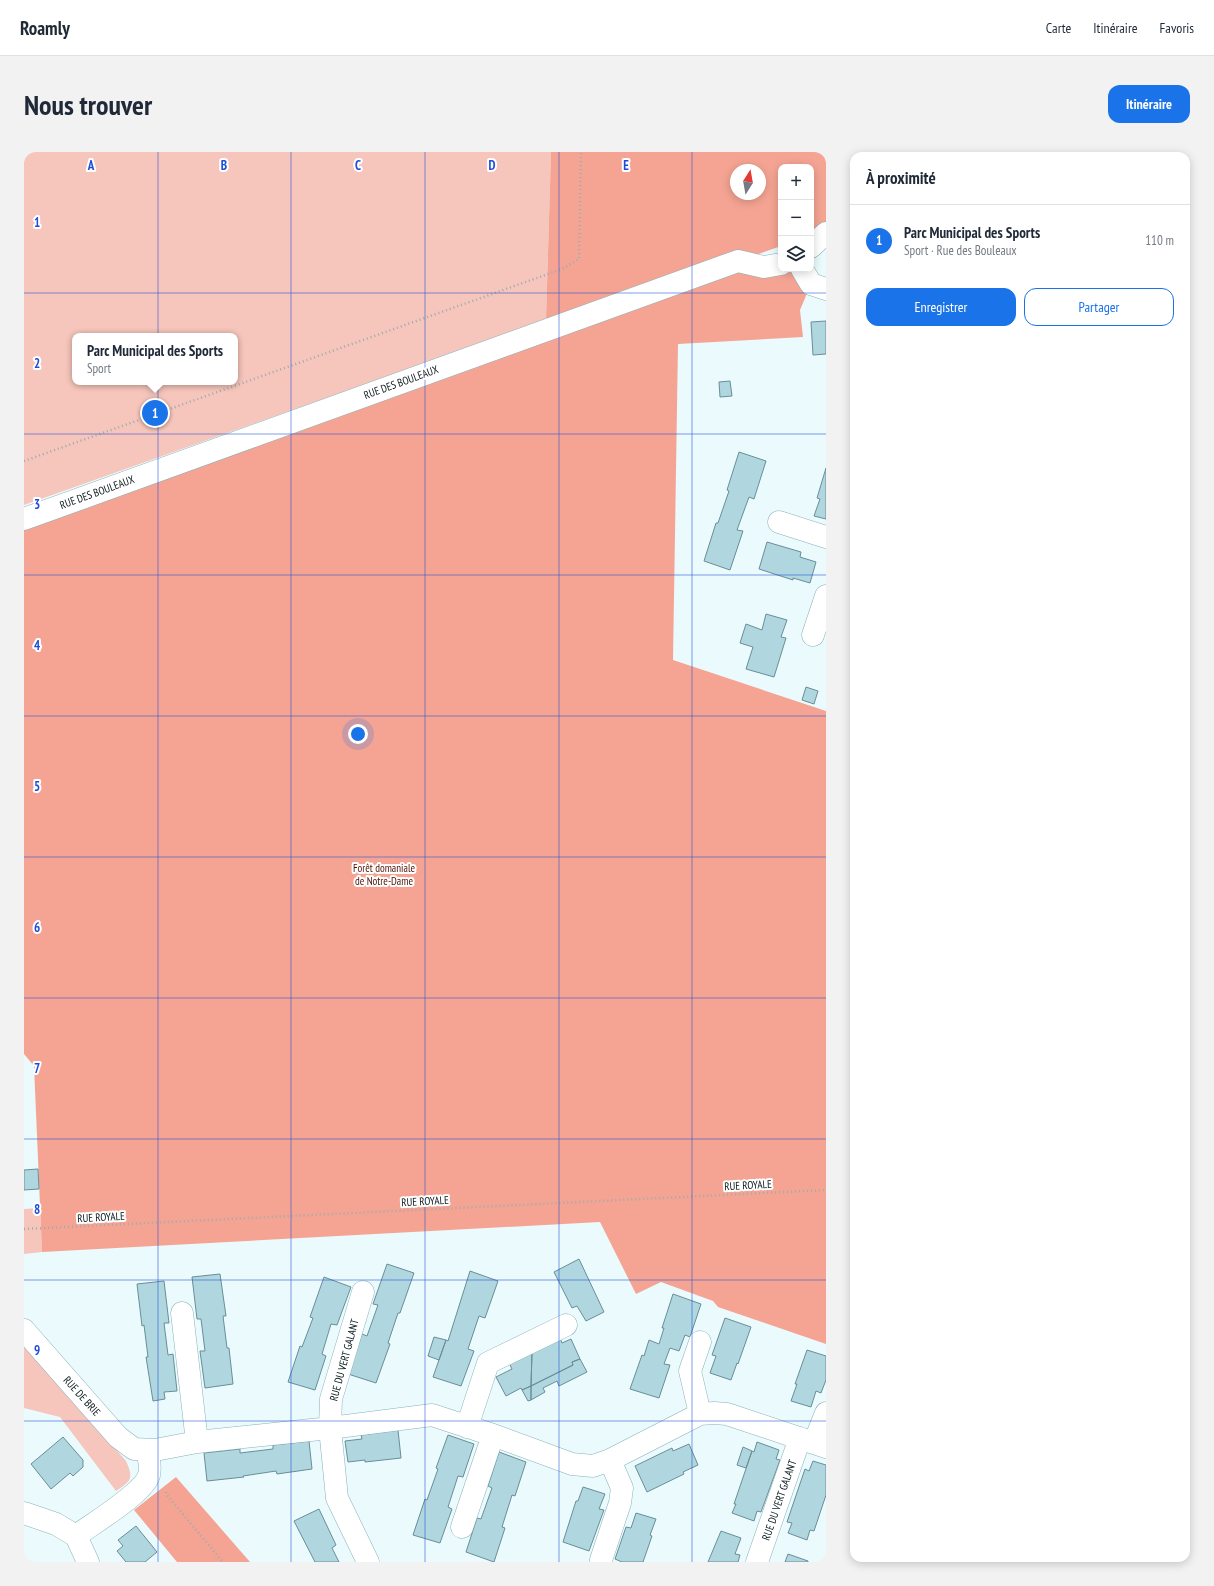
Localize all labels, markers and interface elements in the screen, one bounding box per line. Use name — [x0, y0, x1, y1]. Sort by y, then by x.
text: Roamly — [20, 16, 70, 40]
text: Carte — [1046, 19, 1071, 37]
text: Itinéraire — [1093, 19, 1138, 37]
text: Favoris — [1160, 19, 1194, 37]
button: Itinéraire — [1108, 85, 1190, 123]
text: Nous trouver — [24, 86, 152, 123]
text: A — [87, 157, 95, 174]
text: B — [221, 157, 227, 174]
text: C — [355, 157, 361, 174]
text: D — [489, 157, 496, 174]
text: E — [623, 157, 629, 174]
north arrow — [730, 164, 766, 200]
map controls — [778, 164, 814, 272]
button: + — [778, 164, 814, 200]
text: À proximité — [866, 167, 936, 189]
button: − — [778, 200, 814, 236]
text: 1 — [34, 214, 40, 231]
text: Parc Municipal des Sports — [904, 223, 1040, 242]
text: 1 — [876, 232, 882, 249]
text: 110 m — [1145, 232, 1174, 249]
button: layers — [778, 236, 814, 272]
text: Sport · Rue des Bouleaux — [904, 242, 1017, 259]
button: Enregistrer — [866, 288, 1016, 326]
button: Partager — [1024, 288, 1174, 326]
popup — [72, 333, 238, 385]
text: Parc Municipal des Sports — [87, 341, 223, 360]
text: 2 — [34, 355, 40, 372]
text: Sport — [87, 360, 111, 377]
street label: RUE DES BOULEAUX — [362, 362, 441, 402]
pin: 1 — [142, 398, 168, 428]
street label: RUE DES BOULEAUX — [58, 472, 137, 512]
text: 3 — [34, 496, 40, 513]
text: 4 — [34, 637, 41, 654]
your location — [348, 724, 368, 744]
text: 5 — [34, 778, 40, 795]
park label: Forêt domaniale de Notre-Dame — [353, 861, 415, 888]
text: 6 — [34, 919, 40, 936]
text: 7 — [34, 1060, 40, 1077]
street label: RUE ROYALE — [724, 1177, 772, 1193]
street label: RUE ROYALE — [401, 1193, 449, 1209]
text: 8 — [34, 1201, 40, 1218]
street label: RUE ROYALE — [77, 1209, 125, 1225]
street label: RUE DU VERT GALANT — [326, 1317, 362, 1403]
text: 9 — [34, 1342, 40, 1359]
street label: RUE DE BRIE — [61, 1373, 104, 1419]
street label: RUE DU VERT GALANT — [759, 1458, 799, 1542]

